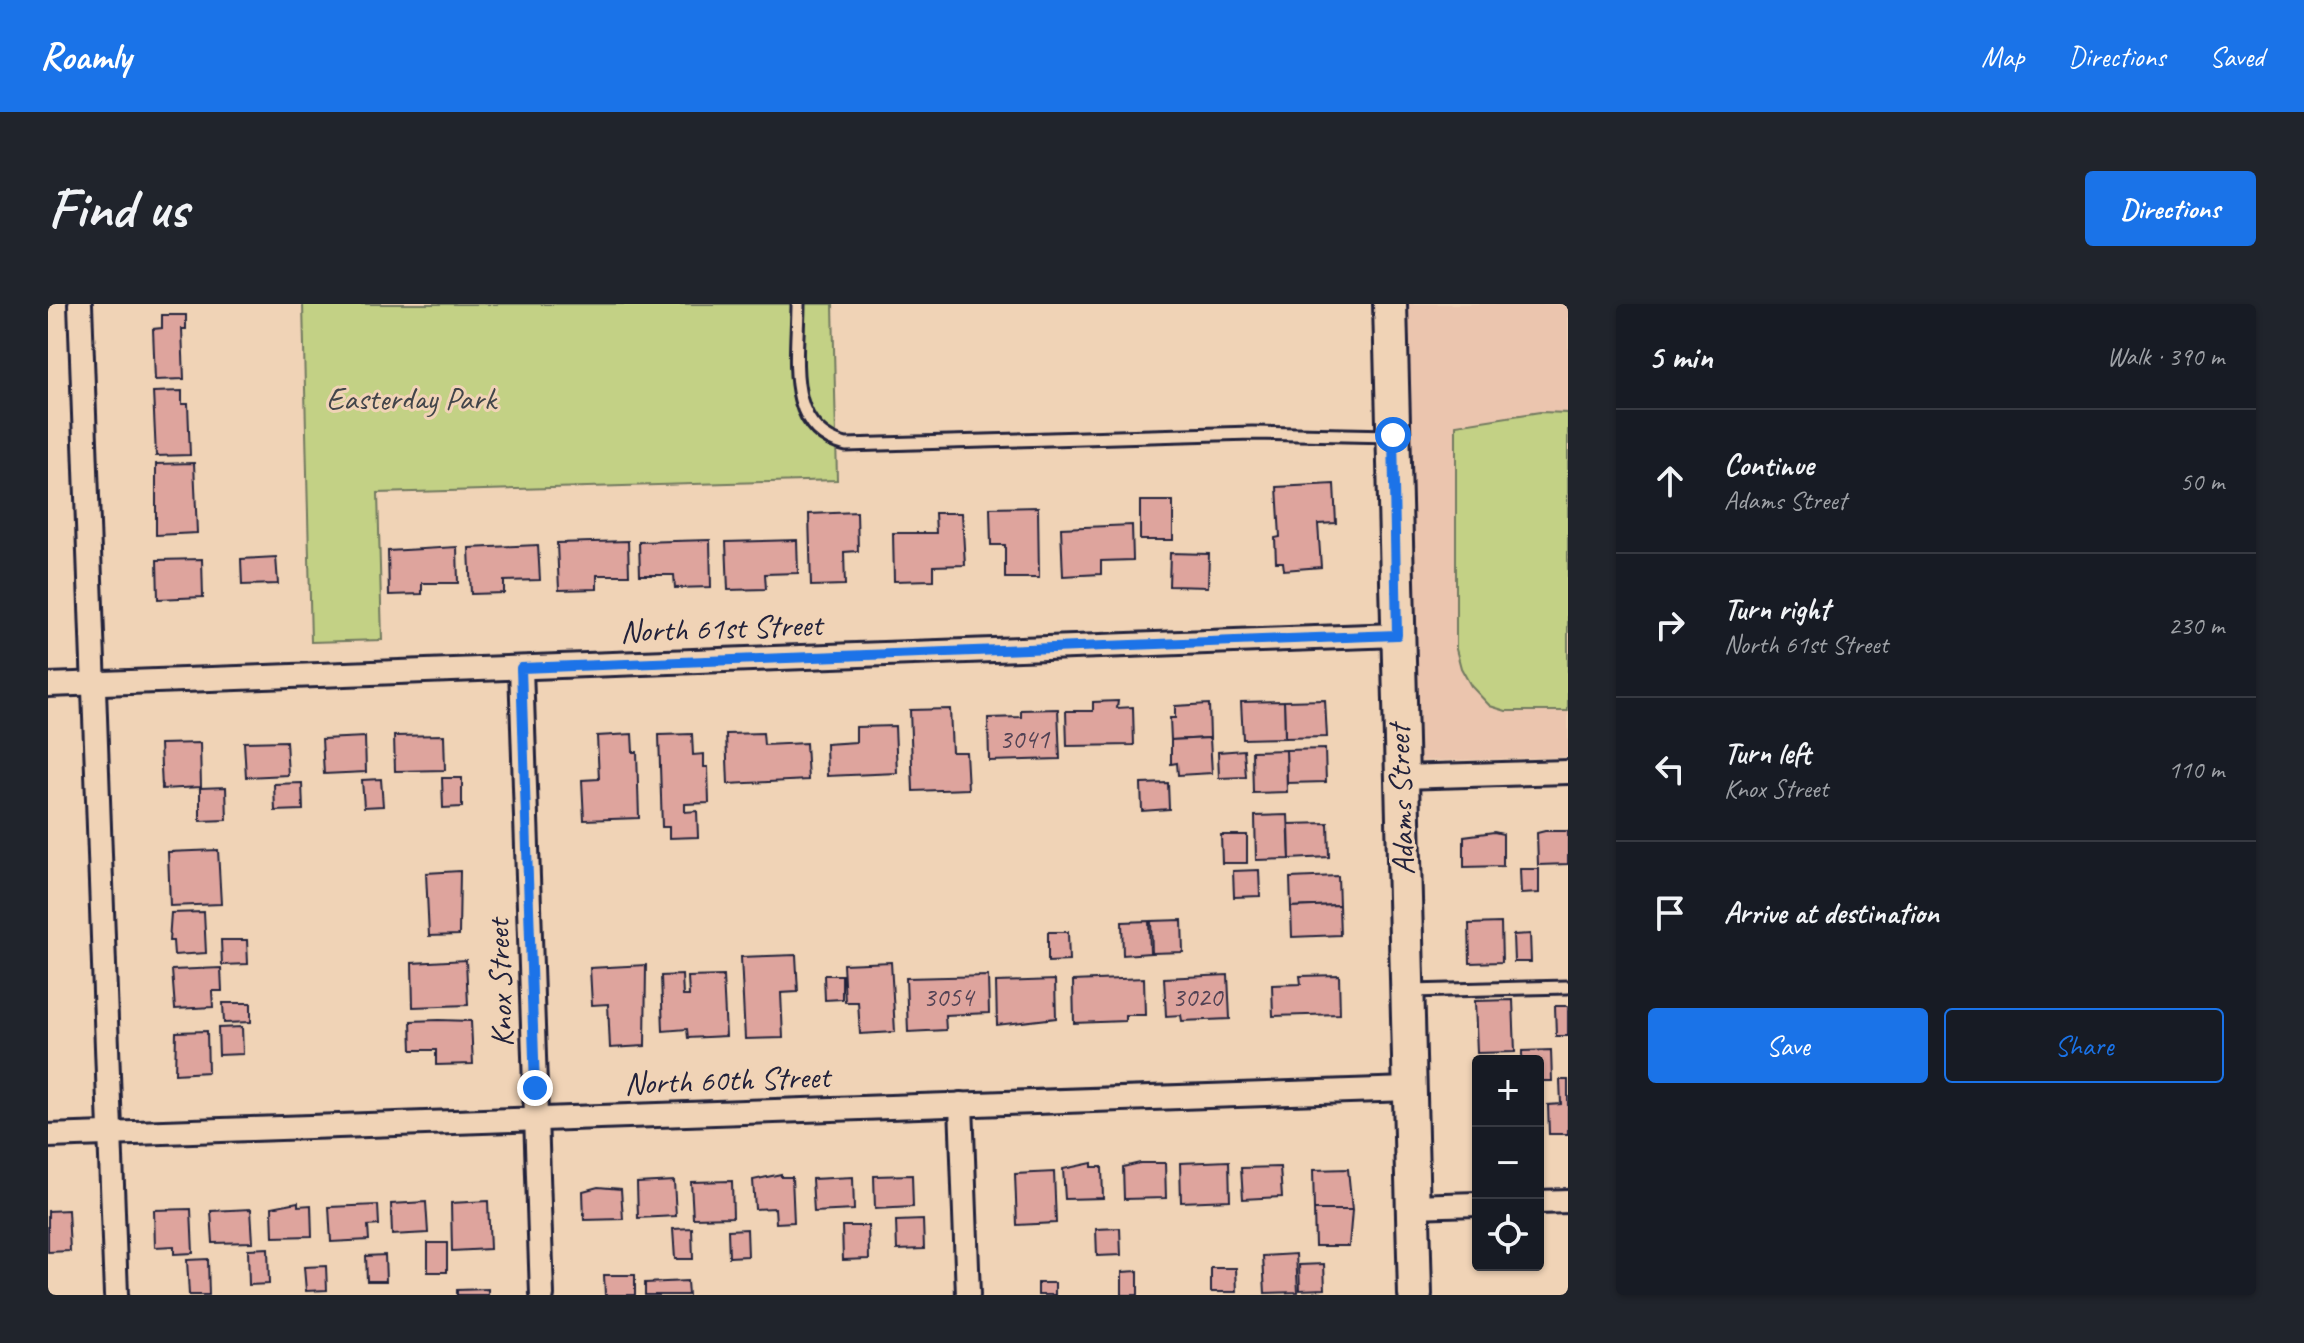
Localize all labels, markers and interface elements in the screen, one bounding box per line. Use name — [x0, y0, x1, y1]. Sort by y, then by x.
text: Roamly — [40, 33, 131, 80]
text: Map — [1981, 39, 2024, 74]
text: Directions — [2068, 39, 2166, 74]
text: Saved — [2210, 39, 2264, 74]
button: Directions — [2085, 171, 2256, 246]
text: Find us — [48, 173, 188, 244]
text: 5 min — [1648, 335, 1713, 378]
text: Walk · 390 m — [2107, 340, 2224, 373]
park label: Easterday Park — [326, 378, 498, 419]
route start — [1375, 417, 1411, 453]
text: Continue — [1724, 446, 1814, 484]
icon: ahead — [1648, 459, 1692, 503]
text: 50 m — [2180, 465, 2224, 498]
text: Adams Street — [1724, 484, 1846, 517]
text: Turn right — [1724, 590, 1829, 628]
icon: right — [1648, 603, 1692, 647]
street label: North 61st Street — [619, 604, 826, 652]
text: 230 m — [2168, 609, 2224, 642]
text: North 61st Street — [1724, 628, 1888, 661]
street label: Adams Street — [1378, 720, 1424, 876]
house number: 3041 — [999, 721, 1051, 756]
text: Turn left — [1724, 734, 1811, 772]
icon: left — [1648, 747, 1692, 791]
text: 110 m — [2168, 753, 2224, 786]
text: Knox Street — [1724, 772, 1828, 805]
icon: arrive — [1648, 891, 1692, 935]
text: Arrive at destination — [1724, 894, 1939, 932]
street label: Knox Street — [477, 915, 523, 1048]
house number: 3054 — [923, 979, 976, 1014]
house number: 3020 — [1172, 979, 1225, 1014]
button: Save — [1648, 1008, 1928, 1083]
button: Share — [1944, 1008, 2224, 1083]
map controls — [1472, 1055, 1544, 1271]
button: + — [1472, 1055, 1544, 1127]
street label: North 60th Street — [624, 1056, 834, 1104]
route end — [517, 1070, 553, 1106]
button: − — [1472, 1127, 1544, 1199]
button: locate — [1472, 1199, 1544, 1271]

